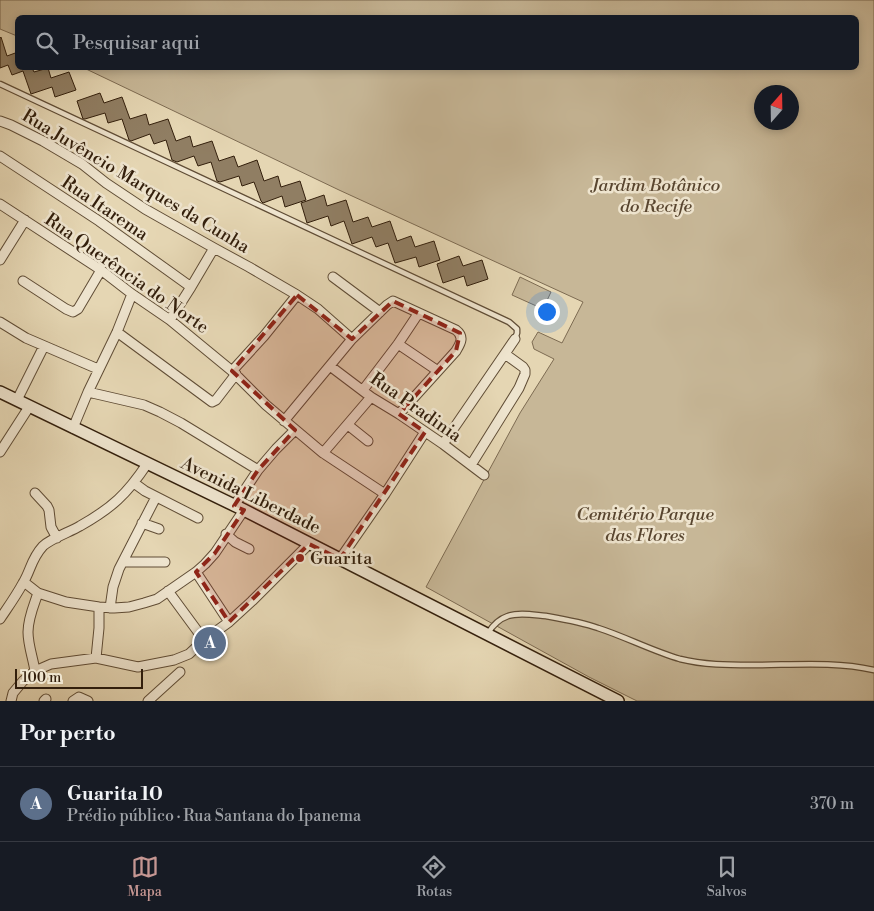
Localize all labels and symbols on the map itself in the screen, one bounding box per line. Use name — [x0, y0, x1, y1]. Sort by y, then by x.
north arrow — [754, 85, 799, 130]
street label: Rua Juvêncio Marques da Cunha — [18, 104, 255, 259]
street label: Rua Itarema — [57, 171, 153, 246]
park label: Jardim Botânico do Recife — [590, 174, 720, 218]
street label: Rua Querência do Norte — [40, 208, 213, 339]
your location — [534, 299, 560, 325]
street label: Rua Pradinia — [365, 367, 467, 448]
street label: Avenida Liberdade — [176, 451, 324, 539]
park label: Cemitério Parque das Flores — [576, 503, 714, 547]
place label: Guarita — [310, 547, 373, 570]
marker: Guarita — [294, 552, 306, 564]
pin: A — [194, 624, 226, 662]
scale bar — [15, 666, 142, 689]

